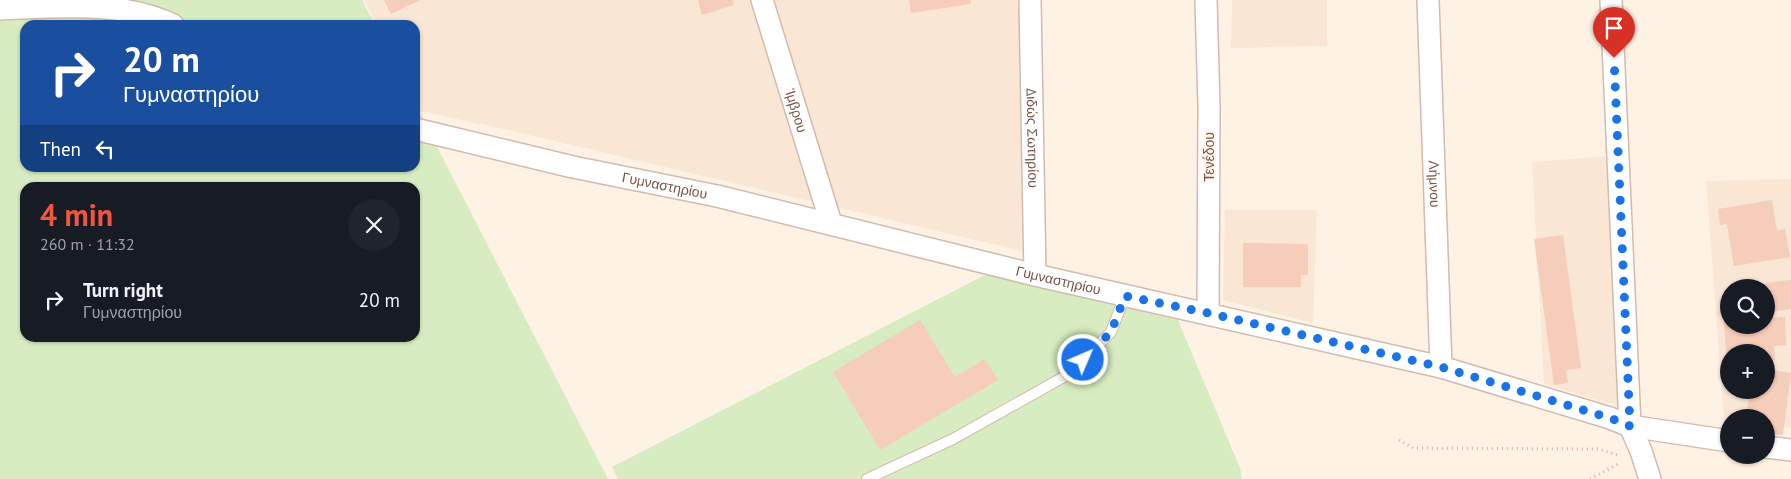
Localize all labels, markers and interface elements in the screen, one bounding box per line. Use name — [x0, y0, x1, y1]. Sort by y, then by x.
pin — [1593, 7, 1635, 58]
icon: arrive — [1600, 14, 1628, 42]
text: 20 m — [123, 36, 200, 82]
icon: right — [40, 40, 105, 105]
text: Γυμναστηρίου — [123, 80, 259, 108]
street label: Ίμβρου — [781, 86, 811, 135]
street label: Διδώς Σωτηρίου — [1023, 88, 1042, 188]
street label: Τενέδου — [1200, 132, 1218, 182]
icon: left — [91, 135, 119, 163]
text: Then — [40, 137, 81, 161]
street label: Λήμνου — [1425, 160, 1444, 208]
street label: Γυμναστηρίου — [620, 168, 709, 203]
text: 4 min — [40, 195, 113, 234]
button: close — [348, 199, 400, 251]
text: 260 m · 11:32 — [40, 234, 135, 254]
street label: Γυμναστηρίου — [1014, 262, 1103, 299]
text: Turn right — [83, 278, 163, 302]
map controls — [1720, 279, 1775, 464]
button: search — [1720, 279, 1775, 334]
icon: right — [40, 286, 68, 314]
text: 20 m — [359, 288, 400, 312]
text: Γυμναστηρίου — [83, 302, 182, 322]
position arrow — [1056, 333, 1108, 385]
button: + — [1720, 344, 1775, 399]
button: − — [1720, 409, 1775, 464]

